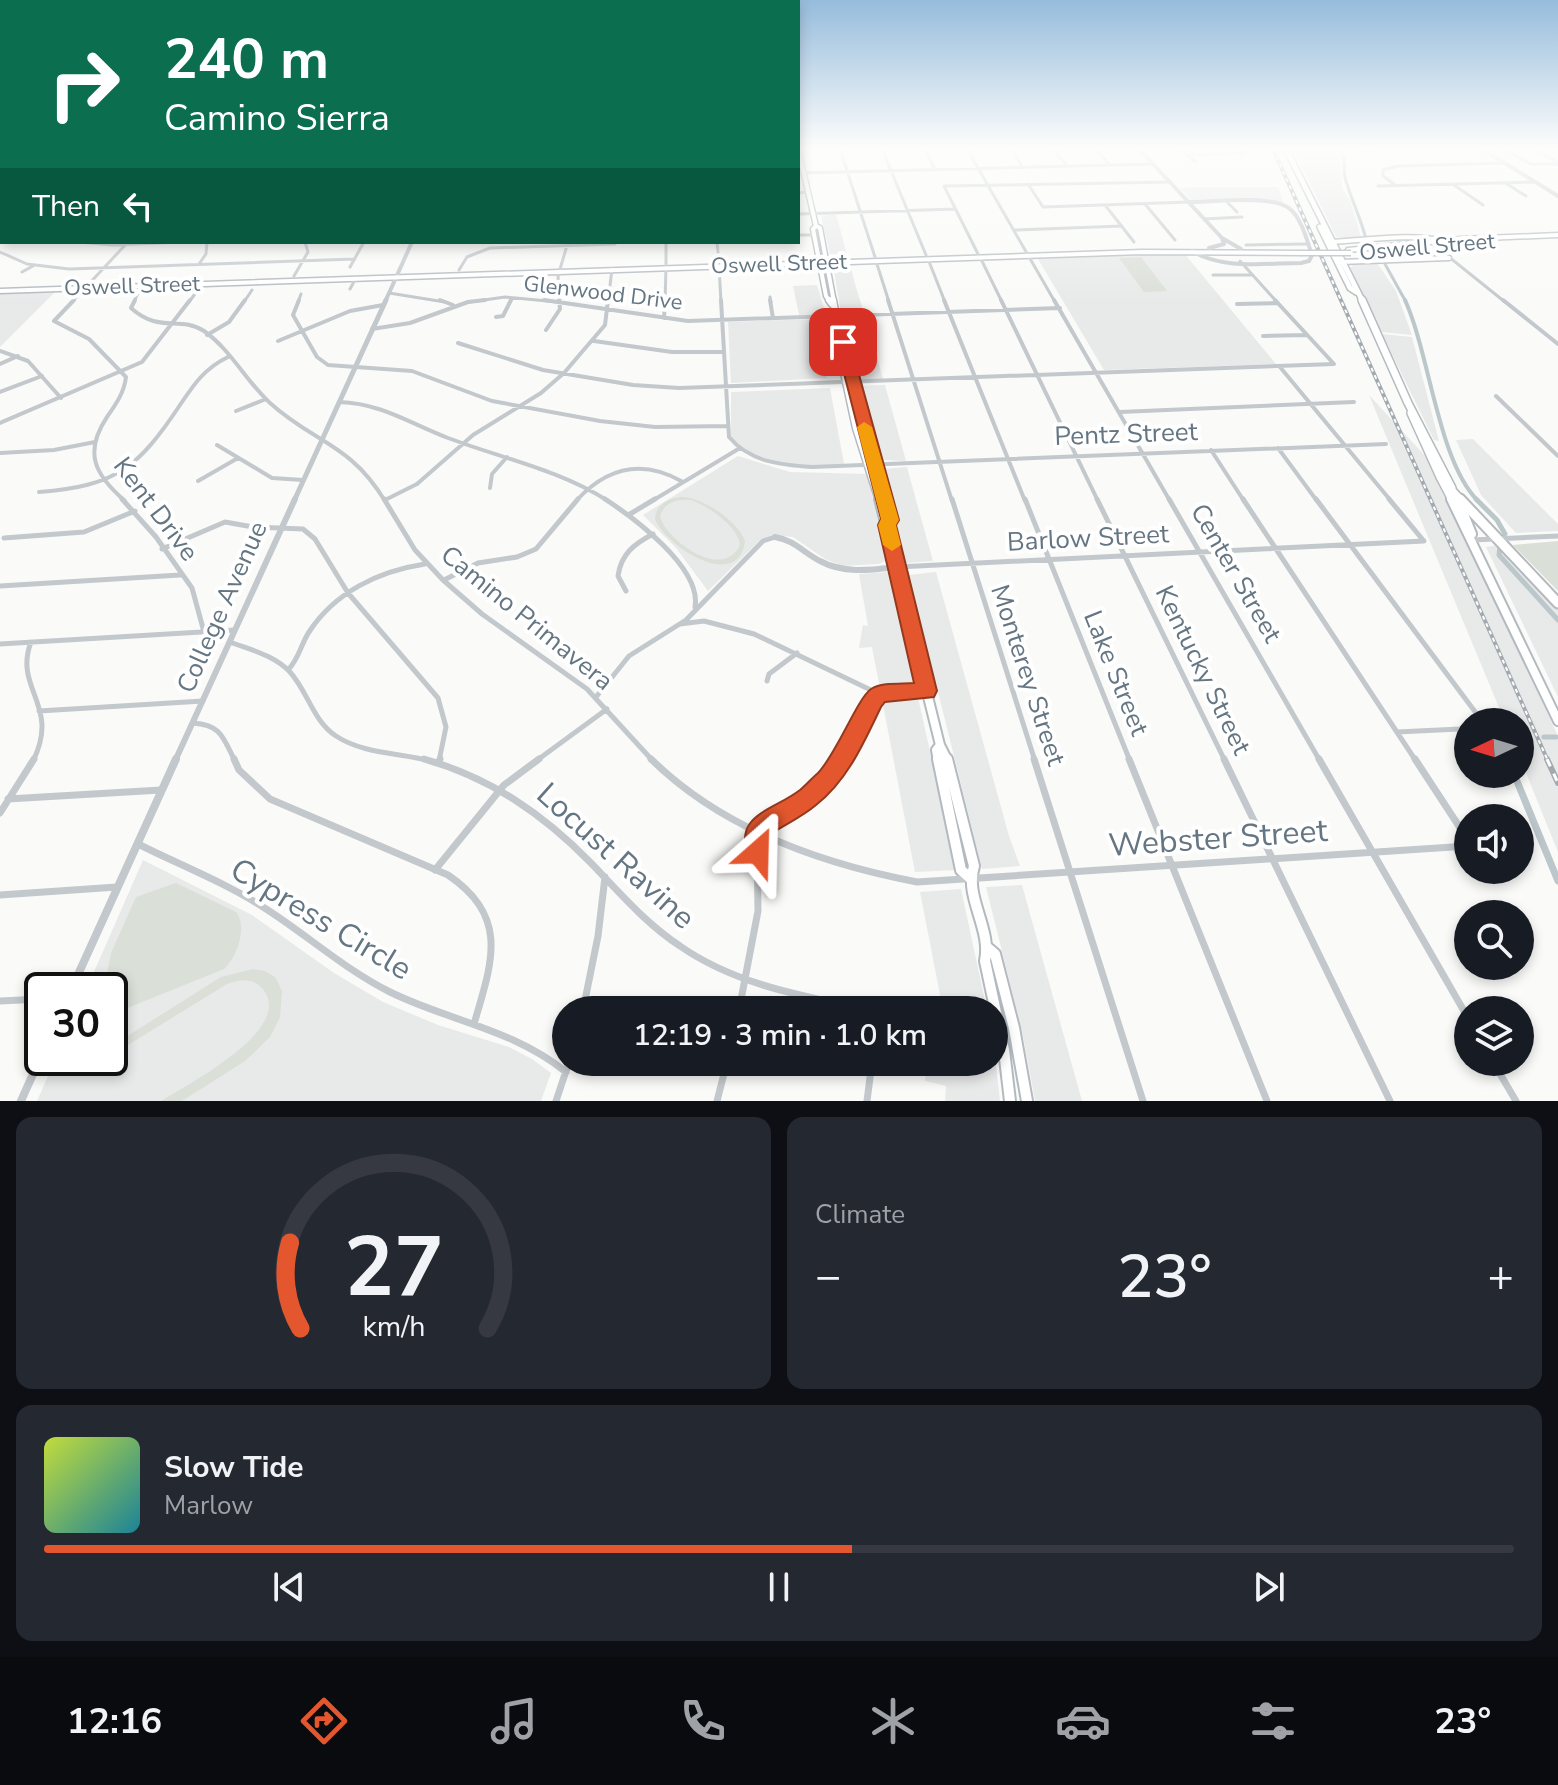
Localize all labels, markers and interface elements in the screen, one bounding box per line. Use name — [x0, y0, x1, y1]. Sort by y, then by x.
text: 240 m — [164, 21, 329, 98]
icon: right — [32, 32, 136, 136]
text: Camino Sierra — [164, 94, 390, 143]
icon: left — [116, 184, 160, 228]
text: Then — [32, 186, 100, 227]
street label: Oswell Street — [1358, 226, 1496, 268]
street label: Oswell Street — [711, 247, 848, 281]
street label: Glenwood Drive — [522, 268, 684, 318]
street label: Oswell Street — [64, 269, 201, 303]
pin — [809, 308, 877, 376]
icon: arrive — [821, 320, 865, 364]
street label: Pentz Street — [1054, 414, 1199, 454]
street label: Kent Drive — [105, 450, 207, 568]
street label: Center Street — [1182, 497, 1290, 650]
street label: College Avenue — [169, 516, 275, 698]
street label: Barlow Street — [1006, 516, 1171, 560]
street label: Camino Primavera — [433, 538, 621, 698]
street label: Monterey Street — [982, 580, 1074, 771]
street label: Kentucky Street — [1147, 580, 1259, 761]
street label: Lake Street — [1075, 605, 1157, 742]
north arrow — [1454, 708, 1534, 788]
map controls — [1454, 708, 1534, 1076]
street label: Locust Ravine — [527, 773, 705, 939]
button: sound — [1454, 804, 1534, 884]
street label: Webster Street — [1107, 809, 1330, 867]
position arrow — [716, 810, 800, 894]
street label: Cypress Circle — [222, 848, 420, 990]
button: search — [1454, 900, 1534, 980]
speed limit sign: 30 — [24, 972, 128, 1076]
button: layers — [1454, 996, 1534, 1076]
text: 12:19 · 3 min · 1.0 km — [633, 1015, 927, 1056]
text: Climate — [815, 1197, 905, 1232]
text: 27 — [344, 1211, 443, 1324]
text: 23° — [1117, 1236, 1212, 1318]
text: − — [815, 1247, 841, 1307]
text: + — [1488, 1247, 1514, 1307]
text: km/h — [362, 1307, 425, 1346]
text: Slow Tide — [164, 1447, 304, 1488]
text: Marlow — [164, 1488, 253, 1523]
icon: previous — [267, 1565, 311, 1609]
icon: pause — [757, 1565, 801, 1609]
icon: next — [1247, 1565, 1291, 1609]
icon: directions — [296, 1693, 352, 1749]
icon: music — [486, 1693, 542, 1749]
icon: phone — [675, 1693, 731, 1749]
icon: climate — [865, 1693, 921, 1749]
icon: car — [1055, 1693, 1111, 1749]
icon: filters — [1245, 1693, 1301, 1749]
text: 12:16 — [67, 1697, 162, 1746]
text: 23° — [1434, 1697, 1491, 1746]

